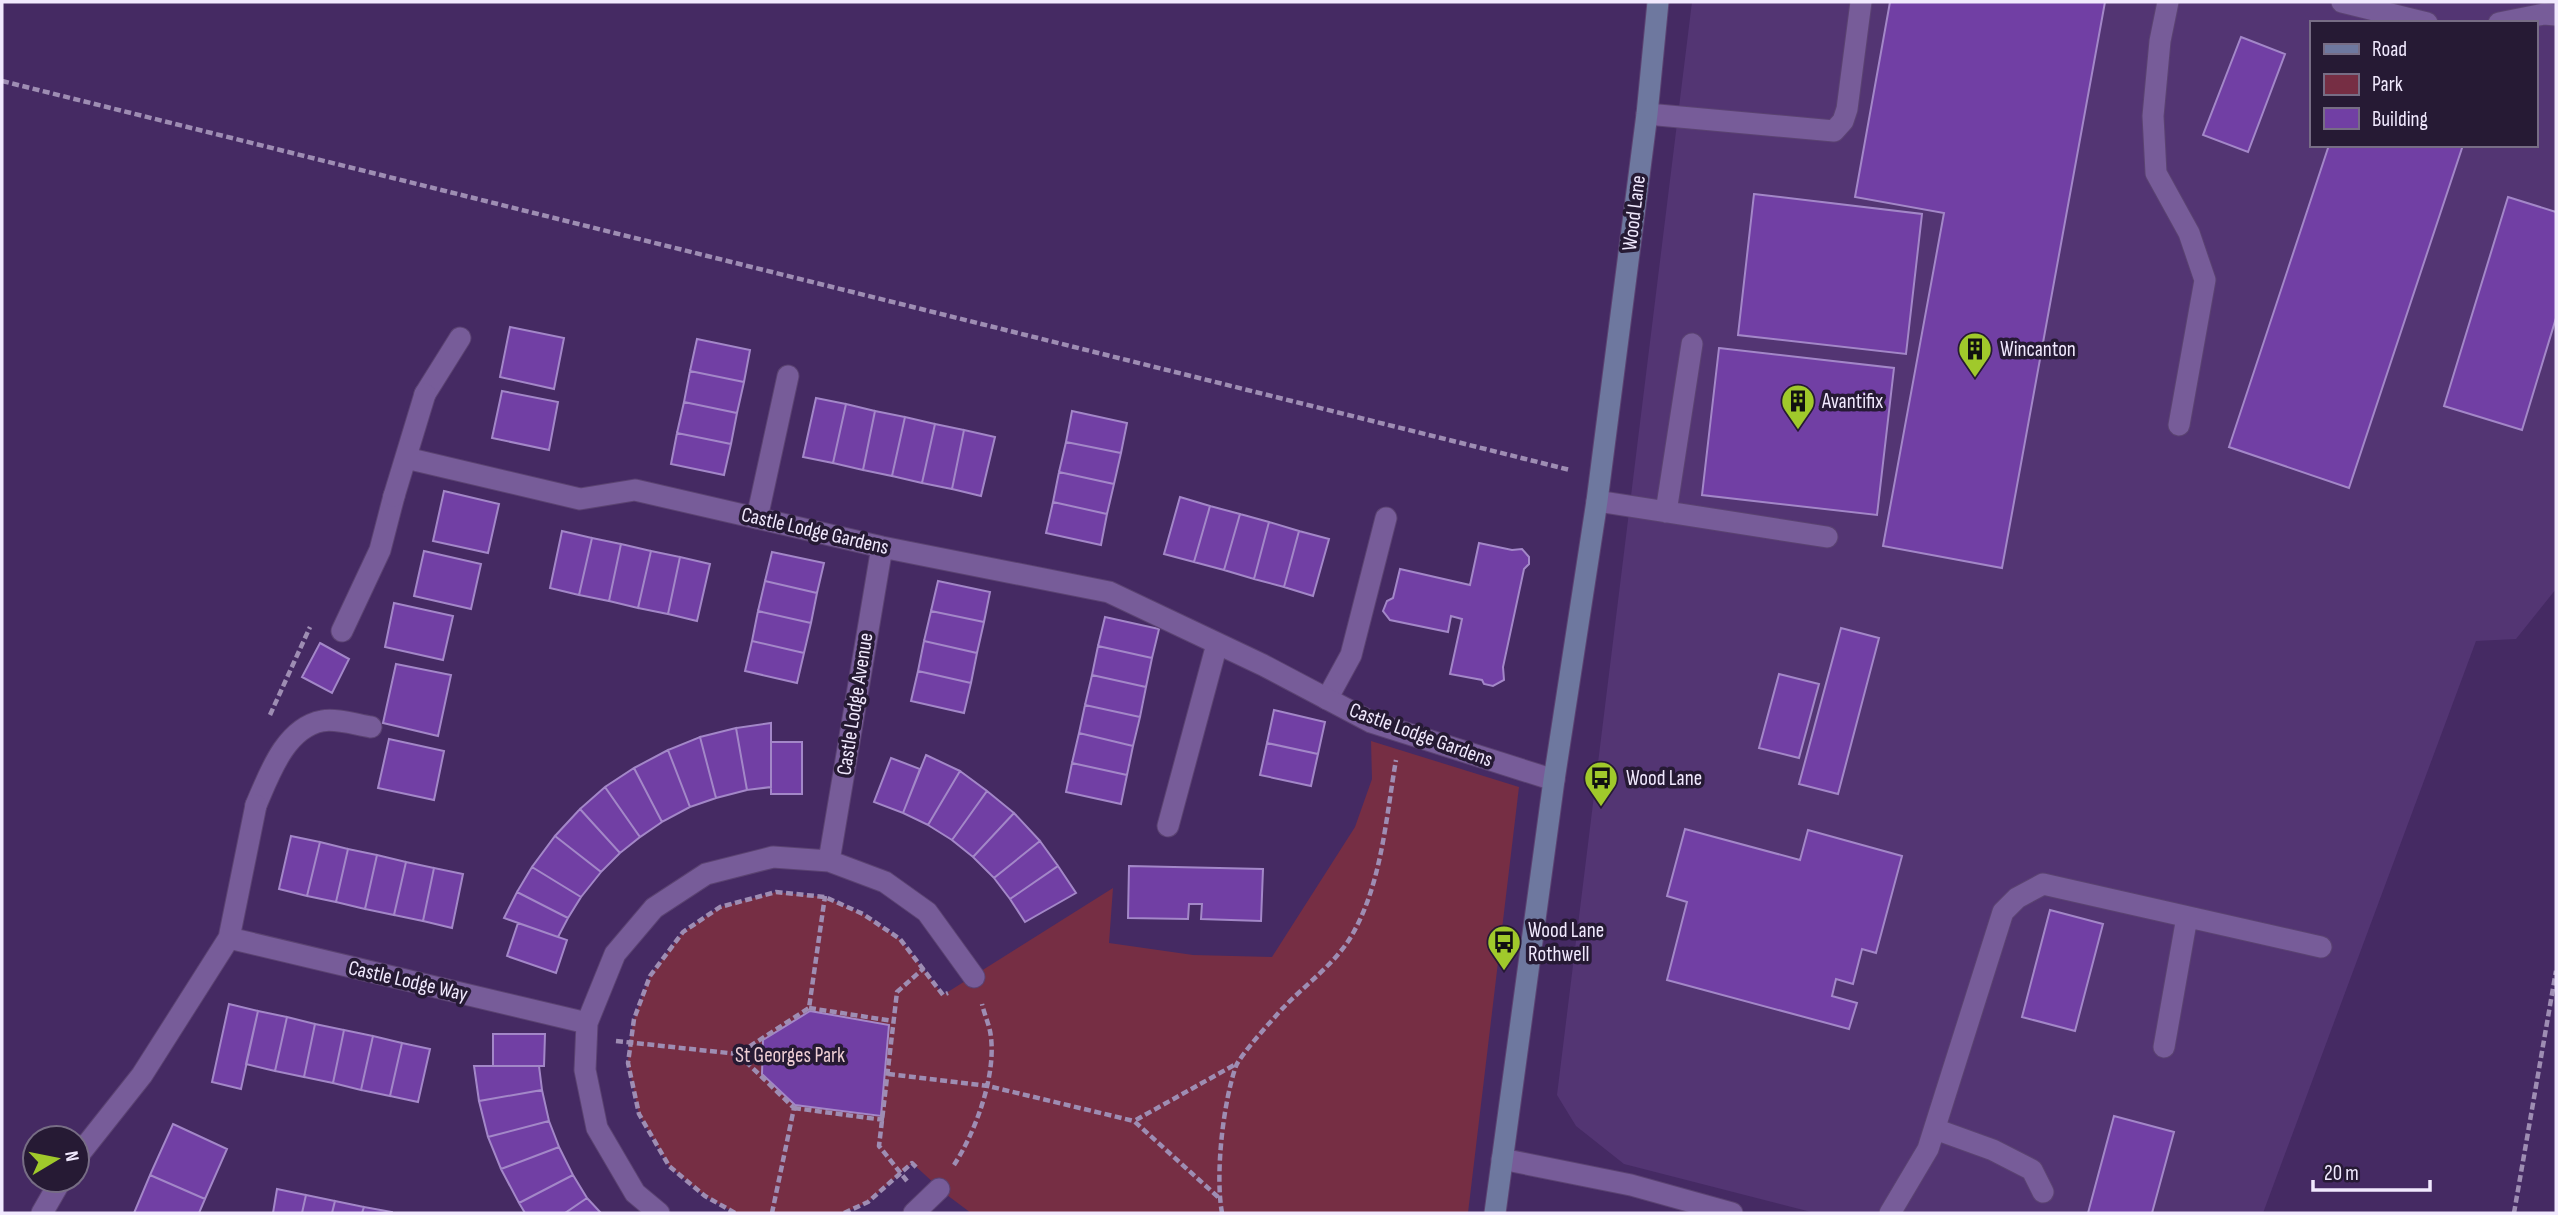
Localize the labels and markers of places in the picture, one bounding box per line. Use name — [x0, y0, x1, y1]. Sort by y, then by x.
building icon: Wincanton — [1956, 330, 1994, 379]
place label: Wincanton — [2000, 337, 2076, 362]
building icon: Avantifix — [1779, 382, 1817, 431]
place label: Avantifix — [1821, 389, 1883, 414]
bus stop icon: Wood Lane — [1582, 759, 1620, 808]
place label: Wood Lane — [1626, 766, 1702, 791]
place label: Wood Lane Rothwell — [1528, 918, 1604, 967]
bus stop icon: Wood Lane Rothwell — [1485, 923, 1523, 972]

